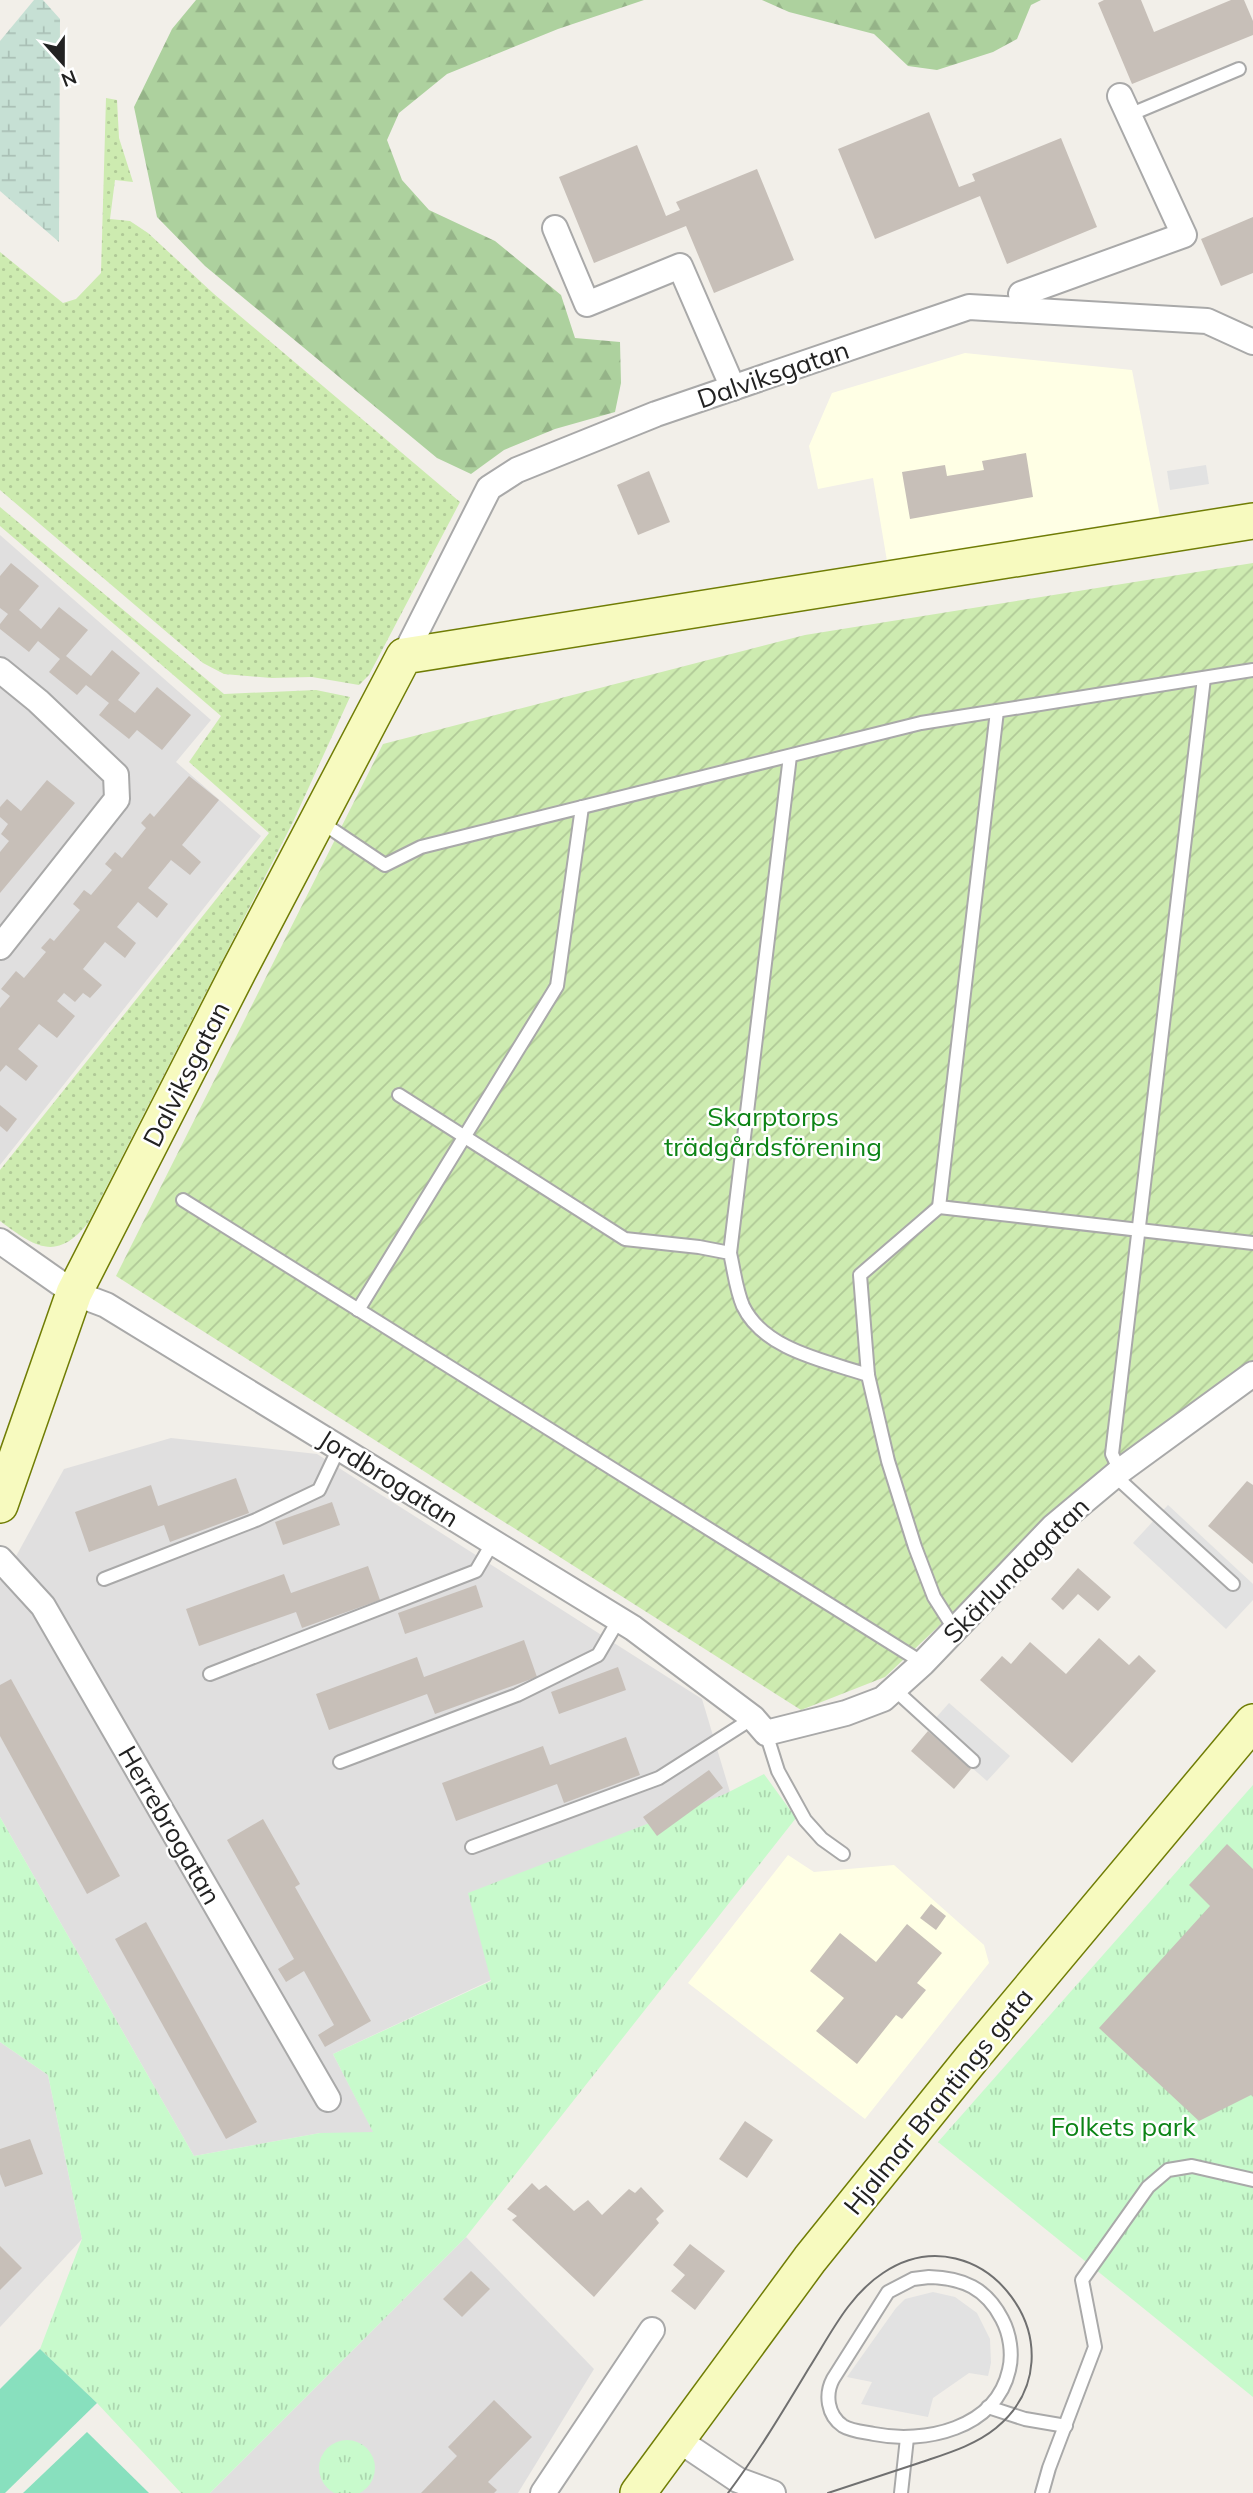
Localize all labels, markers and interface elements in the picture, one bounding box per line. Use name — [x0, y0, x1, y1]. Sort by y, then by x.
north arrow — [28, 28, 98, 98]
text: N — [58, 65, 80, 93]
street label: Dalviksgatan — [693, 333, 853, 415]
street label: Dalviksgatan — [135, 996, 237, 1152]
park label: Skarptorps trädgårdsförening — [664, 1100, 882, 1163]
street label: Jordbrogatan — [313, 1422, 465, 1534]
street label: Skärlundagatan — [936, 1490, 1096, 1650]
street label: Herrebrogatan — [111, 1740, 229, 1910]
street label: Hjalmar Brantings gata — [836, 1981, 1040, 2221]
park label: Folkets park — [1050, 2110, 1196, 2143]

